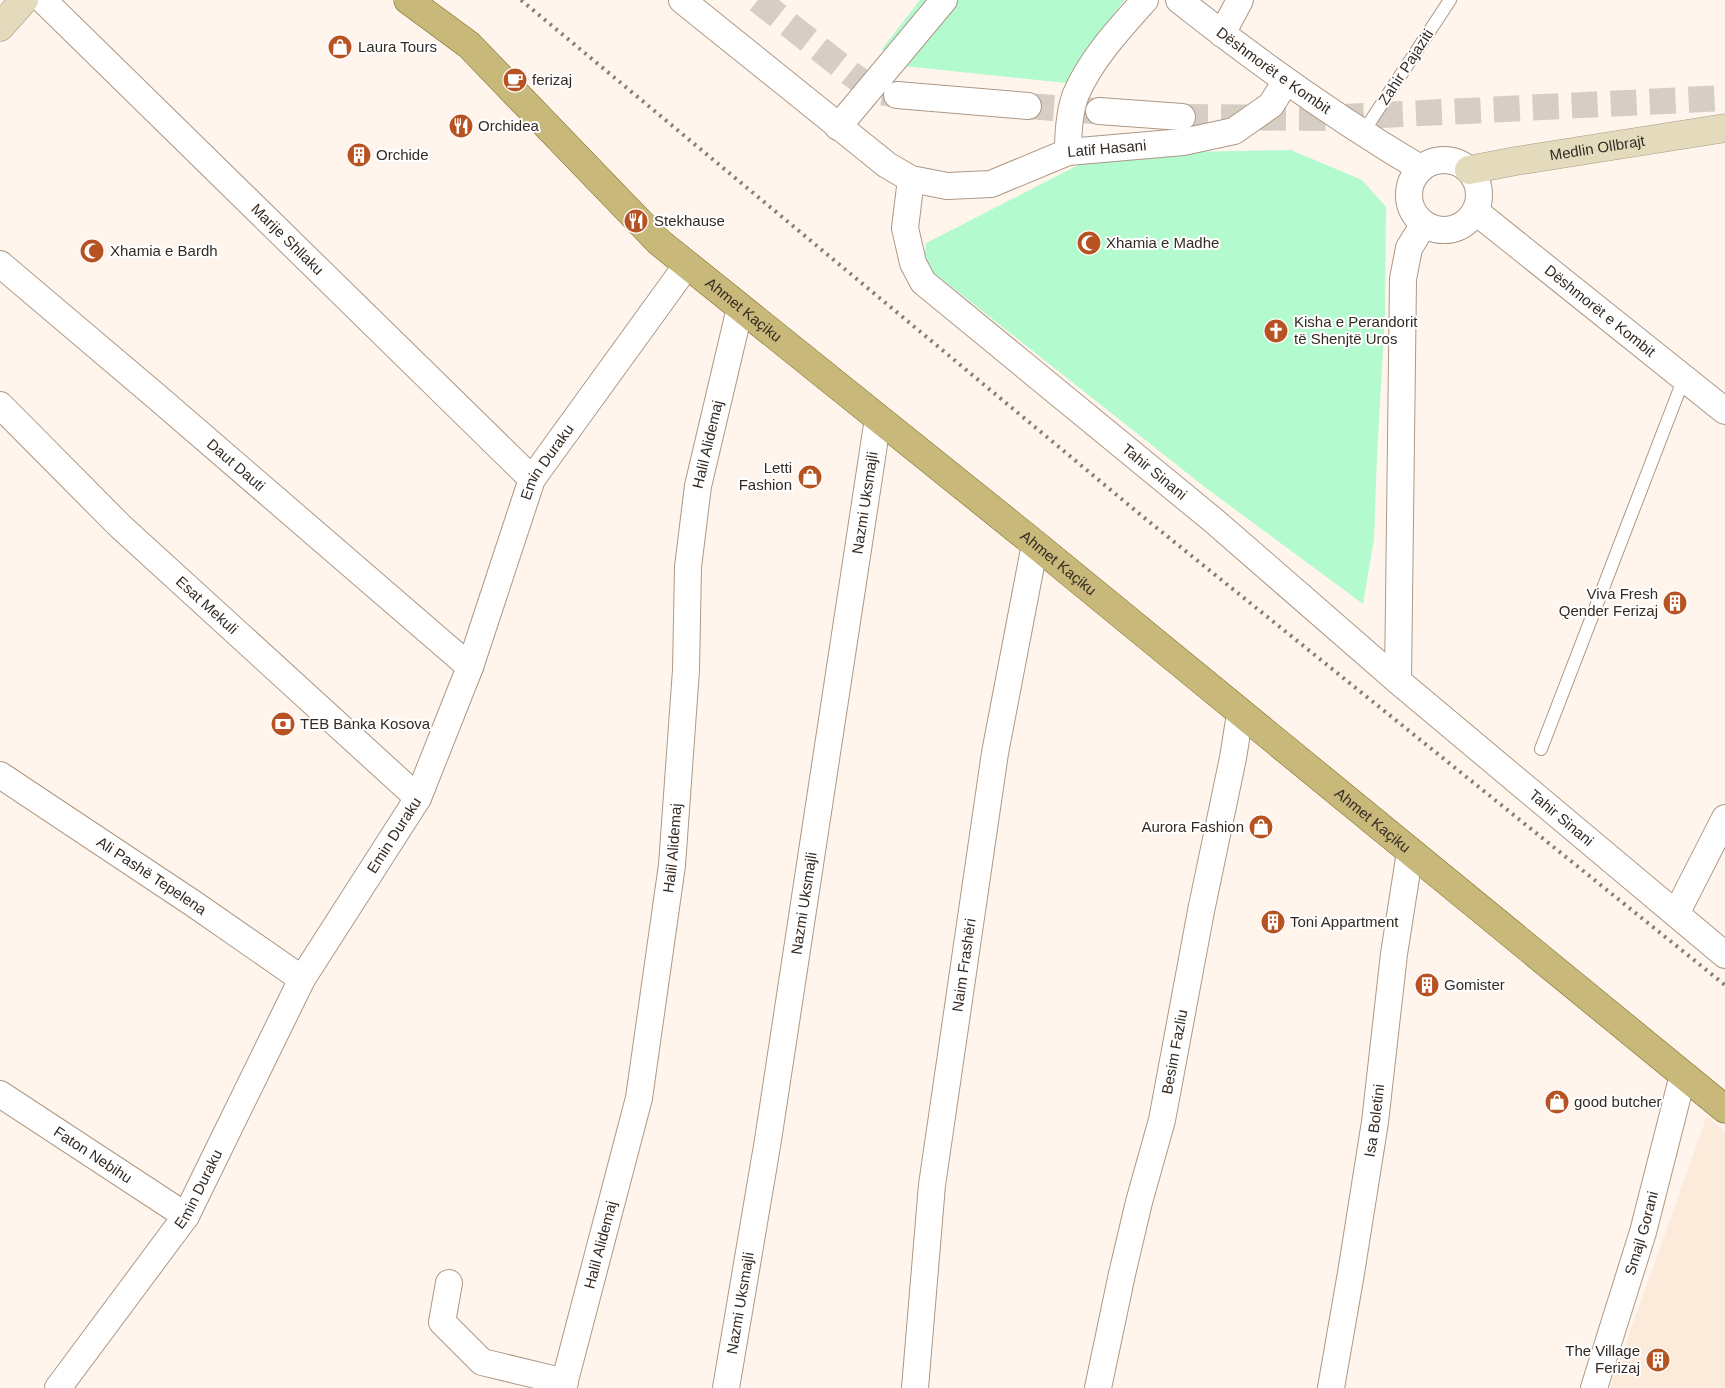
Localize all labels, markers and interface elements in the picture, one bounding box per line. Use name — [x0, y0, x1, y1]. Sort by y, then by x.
street label: Dëshmorët e Kombit — [1213, 23, 1335, 117]
street label: Zahir Pajaziti — [1375, 26, 1436, 108]
shop icon: Laura Tours — [327, 34, 353, 60]
place label: Laura Tours — [358, 38, 437, 55]
cafe icon: ferizaj — [502, 67, 528, 93]
place label: ferizaj — [532, 71, 572, 88]
restaurant icon: Orchidea — [448, 113, 474, 139]
place label: Orchidea — [478, 117, 540, 134]
street label: Medlin Ollbrajt — [1548, 132, 1647, 164]
street label: Latif Hasani — [1067, 136, 1147, 160]
building icon: Orchide — [346, 142, 372, 168]
place label: Orchide — [376, 146, 429, 163]
street label: Marije Shllaku — [248, 200, 327, 278]
restaurant icon: Stekhause — [623, 208, 649, 234]
place label: Stekhause — [654, 212, 725, 229]
mosque icon: Xhamia e Madhe — [1076, 230, 1102, 256]
place label: Xhamia e Madhe — [1106, 234, 1219, 251]
mosque icon: Xhamia e Bardh — [79, 238, 105, 264]
place label: Xhamia e Bardh — [110, 242, 218, 259]
street label: Dëshmorët e Kombit — [1542, 261, 1660, 360]
street label: Ahmet Kaçiku — [702, 274, 785, 345]
place label: Kisha e Perandorit të Shenjtë Uros — [1294, 313, 1418, 347]
church icon: Kisha e Perandorit të Shenjtë Uros — [1263, 318, 1289, 344]
street label: Halil Alidemaj — [689, 398, 726, 490]
street label: Emin Duraku — [517, 421, 577, 502]
street label: Daut Dauti — [204, 435, 269, 494]
street label: Tahir Sinani — [1119, 440, 1190, 503]
street label: Nazmi Uksmajli — [848, 450, 881, 555]
place label: Letti Fashion — [739, 459, 792, 493]
shop icon: Letti Fashion — [797, 464, 823, 490]
street label: Ahmet Kaçiku — [1017, 527, 1100, 599]
street label: Esat Mekuli — [173, 572, 242, 637]
place label: Viva Fresh Qender Ferizaj — [1559, 585, 1658, 619]
building icon: Viva Fresh Qender Ferizaj — [1662, 590, 1688, 616]
bank icon: TEB Banka Kosova — [270, 711, 296, 737]
place label: TEB Banka Kosova — [300, 715, 431, 732]
street label: Ahmet Kaçiku — [1332, 784, 1414, 856]
street label: Tahir Sinani — [1526, 786, 1597, 849]
street label: Emin Duraku — [363, 794, 424, 876]
street label: Halil Alidemaj — [659, 803, 684, 894]
shop icon: Aurora Fashion — [1248, 814, 1274, 840]
place label: Aurora Fashion — [1141, 818, 1244, 835]
street label: Ali Pashë Tepelena — [94, 833, 210, 918]
street label: Nazmi Uksmajli — [787, 851, 820, 956]
building icon: Toni Appartment — [1260, 909, 1286, 935]
place label: Toni Appartment — [1290, 913, 1399, 930]
street label: Naim Frashëri — [948, 917, 979, 1013]
building icon: Gomister — [1414, 972, 1440, 998]
place label: Gomister — [1444, 976, 1505, 993]
street label: Besim Fazliu — [1158, 1008, 1190, 1096]
street label: Isa Boletini — [1361, 1083, 1387, 1158]
shop icon: good butcher — [1544, 1089, 1570, 1115]
place label: good butcher — [1574, 1093, 1662, 1110]
street label: Faton Nebihu — [51, 1123, 135, 1186]
street label: Emin Duraku — [171, 1146, 225, 1232]
street label: Smajl Gorani — [1621, 1189, 1661, 1277]
street label: Halil Alidemaj — [580, 1199, 620, 1290]
street label: Nazmi Uksmajli — [723, 1251, 757, 1356]
place label: The Village Ferizaj — [1565, 1342, 1640, 1376]
building icon: The Village Ferizaj — [1645, 1347, 1671, 1373]

